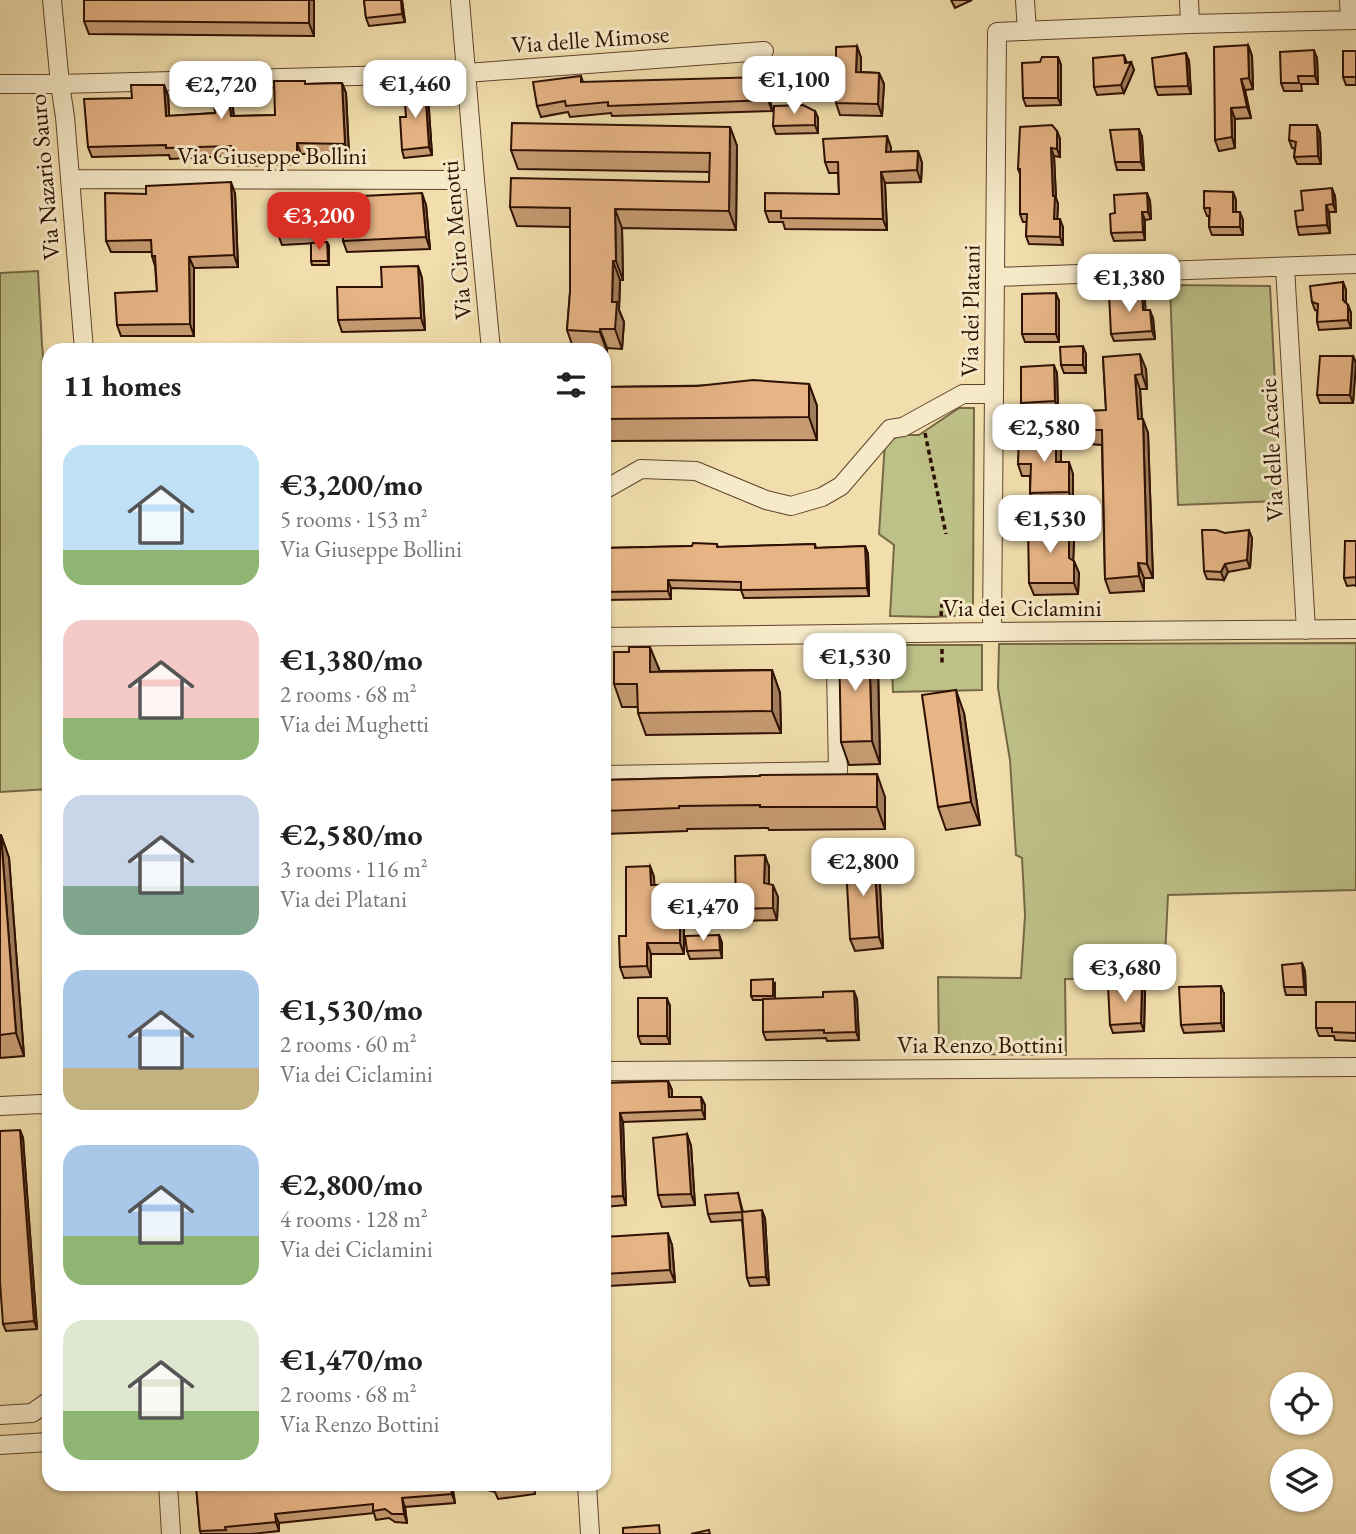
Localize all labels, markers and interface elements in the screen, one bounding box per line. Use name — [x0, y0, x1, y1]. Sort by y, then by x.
street label: Via delle Mimose — [510, 18, 670, 60]
pin: €1,100 — [737, 57, 851, 116]
pin: €1,460 — [358, 60, 472, 120]
pin: €2,720 — [164, 61, 278, 121]
text: €1,100 — [758, 64, 830, 94]
text: €1,460 — [379, 68, 451, 98]
text: €2,720 — [185, 69, 257, 99]
street label: Via Nazario Sauro — [21, 93, 67, 261]
street label: Via Giuseppe Bollini — [177, 140, 367, 171]
street label: Via Ciro Menotti — [434, 159, 478, 321]
pin: €3,200 — [262, 192, 376, 252]
text: €3,200 — [283, 200, 355, 230]
street label: Via dei Platani — [953, 244, 987, 377]
pin: €1,380 — [1072, 254, 1186, 314]
text: €1,380 — [1093, 262, 1165, 292]
text: 11 homes — [63, 366, 181, 405]
icon: filters — [552, 366, 590, 404]
street label: Via delle Acacie — [1252, 377, 1290, 523]
pin: €2,580 — [987, 405, 1101, 464]
text: €2,580 — [1008, 412, 1080, 442]
text: €3,200/mo — [280, 465, 423, 504]
icon: home — [119, 473, 203, 557]
pin: €1,530 — [993, 496, 1107, 555]
text: €1,530 — [1014, 503, 1086, 533]
text: 5 rooms · 153 m² — [280, 504, 428, 534]
text: Via Giuseppe Bollini — [280, 534, 462, 564]
street label: Via dei Ciclamini — [942, 592, 1102, 623]
pin: €1,530 — [798, 634, 912, 693]
text: €1,380/mo — [280, 640, 423, 679]
text: €1,530 — [819, 641, 891, 671]
icon: home — [119, 648, 203, 732]
text: 2 rooms · 68 m² — [280, 679, 417, 709]
text: Via dei Mughetti — [280, 709, 429, 739]
text: €2,580/mo — [280, 815, 423, 854]
icon: home — [119, 823, 203, 907]
pin: €2,800 — [806, 838, 920, 898]
text: €2,800 — [827, 846, 899, 876]
text: 3 rooms · 116 m² — [280, 854, 428, 884]
text: Via dei Platani — [280, 884, 407, 914]
pin: €1,470 — [646, 884, 760, 943]
text: €1,470 — [667, 891, 739, 921]
pin: €3,680 — [1068, 944, 1182, 1004]
text: €3,680 — [1089, 952, 1161, 982]
text: €1,530/mo — [280, 990, 423, 1029]
icon: home — [119, 998, 203, 1082]
text: 2 rooms · 60 m² — [280, 1029, 417, 1059]
street label: Via Renzo Bottini — [897, 1029, 1063, 1060]
text: Via dei Ciclamini — [280, 1059, 433, 1089]
text: €2,800/mo — [280, 1165, 423, 1204]
icon: home — [119, 1173, 203, 1257]
text: 4 rooms · 128 m² — [280, 1204, 428, 1234]
text: Via dei Ciclamini — [280, 1234, 433, 1264]
text: €1,470/mo — [280, 1340, 423, 1379]
icon: home — [119, 1348, 203, 1432]
map controls — [1270, 1372, 1333, 1512]
button: locate — [1270, 1372, 1333, 1435]
text: 2 rooms · 68 m² — [280, 1379, 417, 1409]
text: Via Renzo Bottini — [280, 1409, 439, 1439]
button: layers — [1270, 1449, 1333, 1512]

